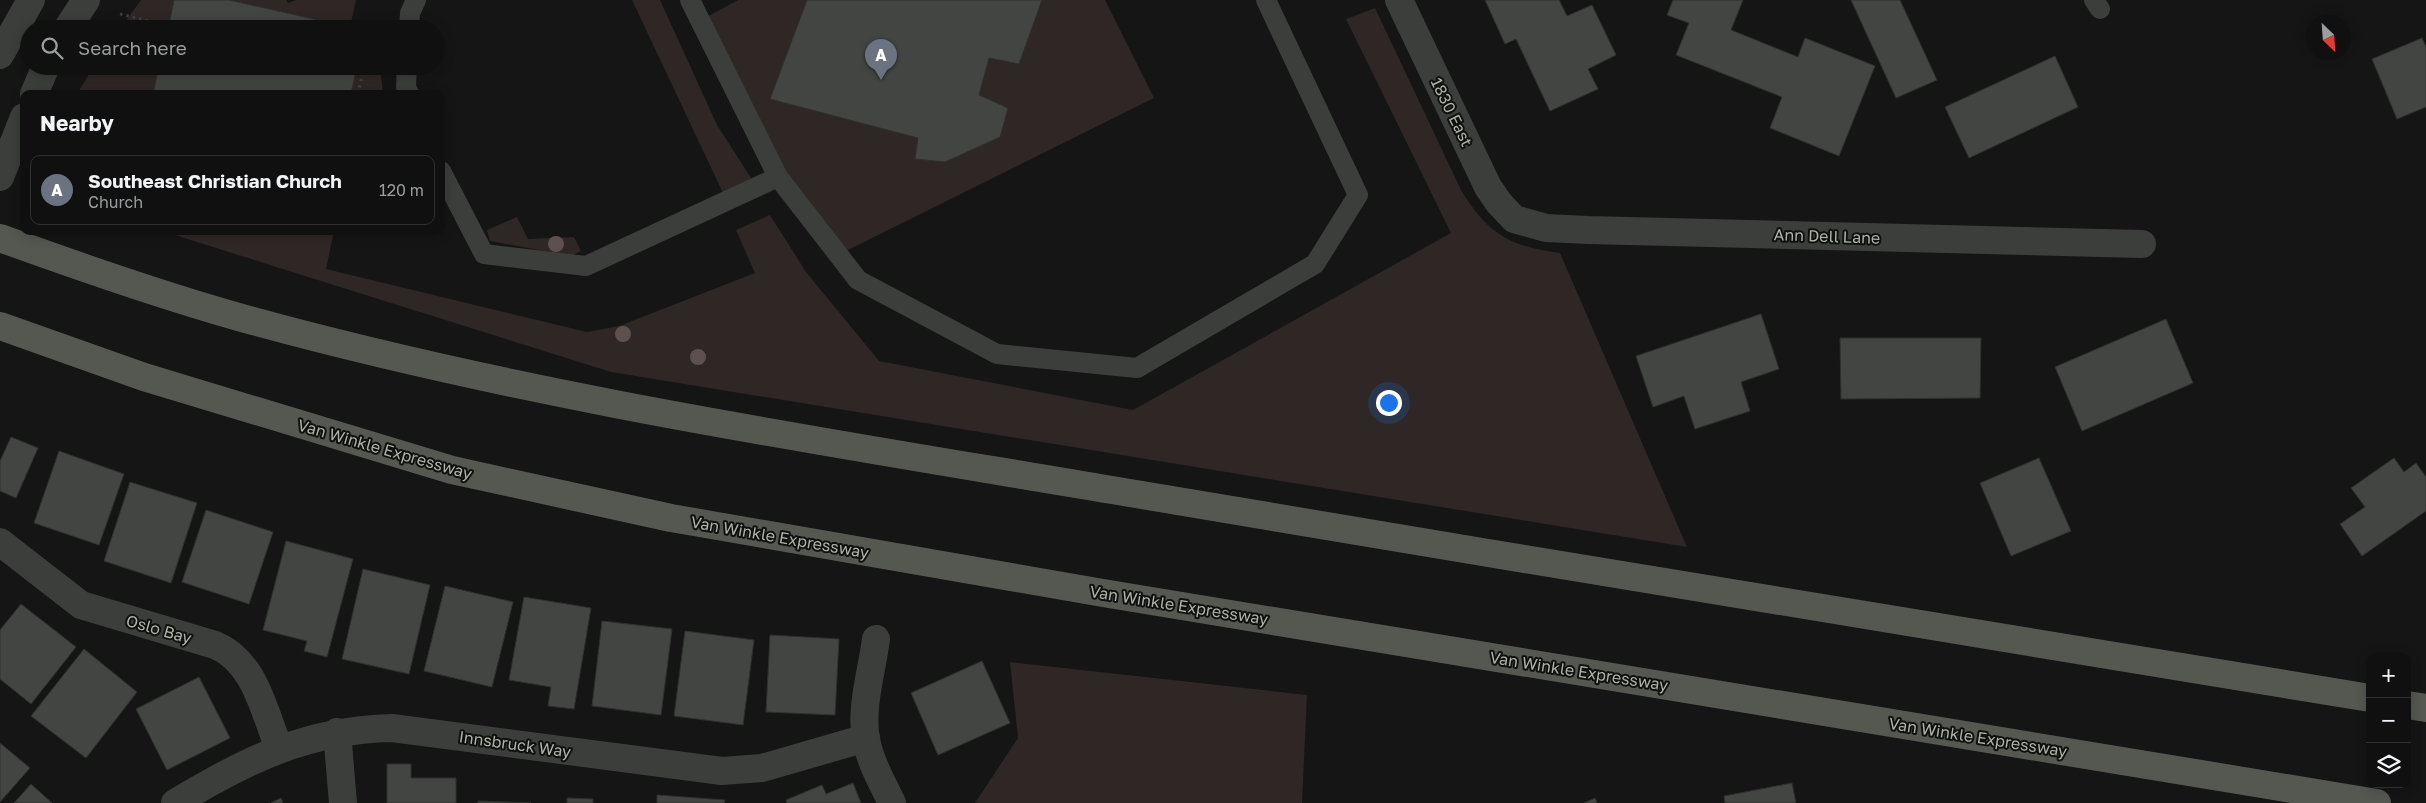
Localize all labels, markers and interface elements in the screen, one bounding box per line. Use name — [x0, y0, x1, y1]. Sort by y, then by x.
north arrow — [2306, 15, 2351, 60]
search box — [20, 20, 445, 75]
icon: search — [38, 34, 66, 62]
text: Search here — [78, 36, 187, 59]
pin: A — [865, 39, 897, 80]
street label: 1830 East — [1427, 74, 1477, 150]
text: Nearby — [40, 110, 114, 136]
text: Southeast Christian Church — [88, 169, 342, 192]
text: A — [51, 180, 63, 200]
text: 120 m — [379, 180, 424, 200]
text: Church — [88, 192, 143, 212]
street label: Ann Dell Lane — [1773, 224, 1881, 248]
your location — [1376, 390, 1402, 416]
street label: Van Winkle Expressway — [296, 415, 475, 483]
street label: Van Winkle Expressway — [689, 511, 871, 563]
street label: Van Winkle Expressway — [1088, 581, 1270, 629]
street label: Oslo Bay — [124, 610, 194, 648]
street label: Van Winkle Expressway — [1488, 647, 1670, 695]
map controls — [2366, 653, 2411, 788]
button: + — [2366, 653, 2411, 698]
button: − — [2366, 698, 2411, 743]
street label: Van Winkle Expressway — [1887, 713, 2069, 761]
street label: Innsbruck Way — [458, 726, 572, 762]
button: layers — [2366, 743, 2411, 788]

